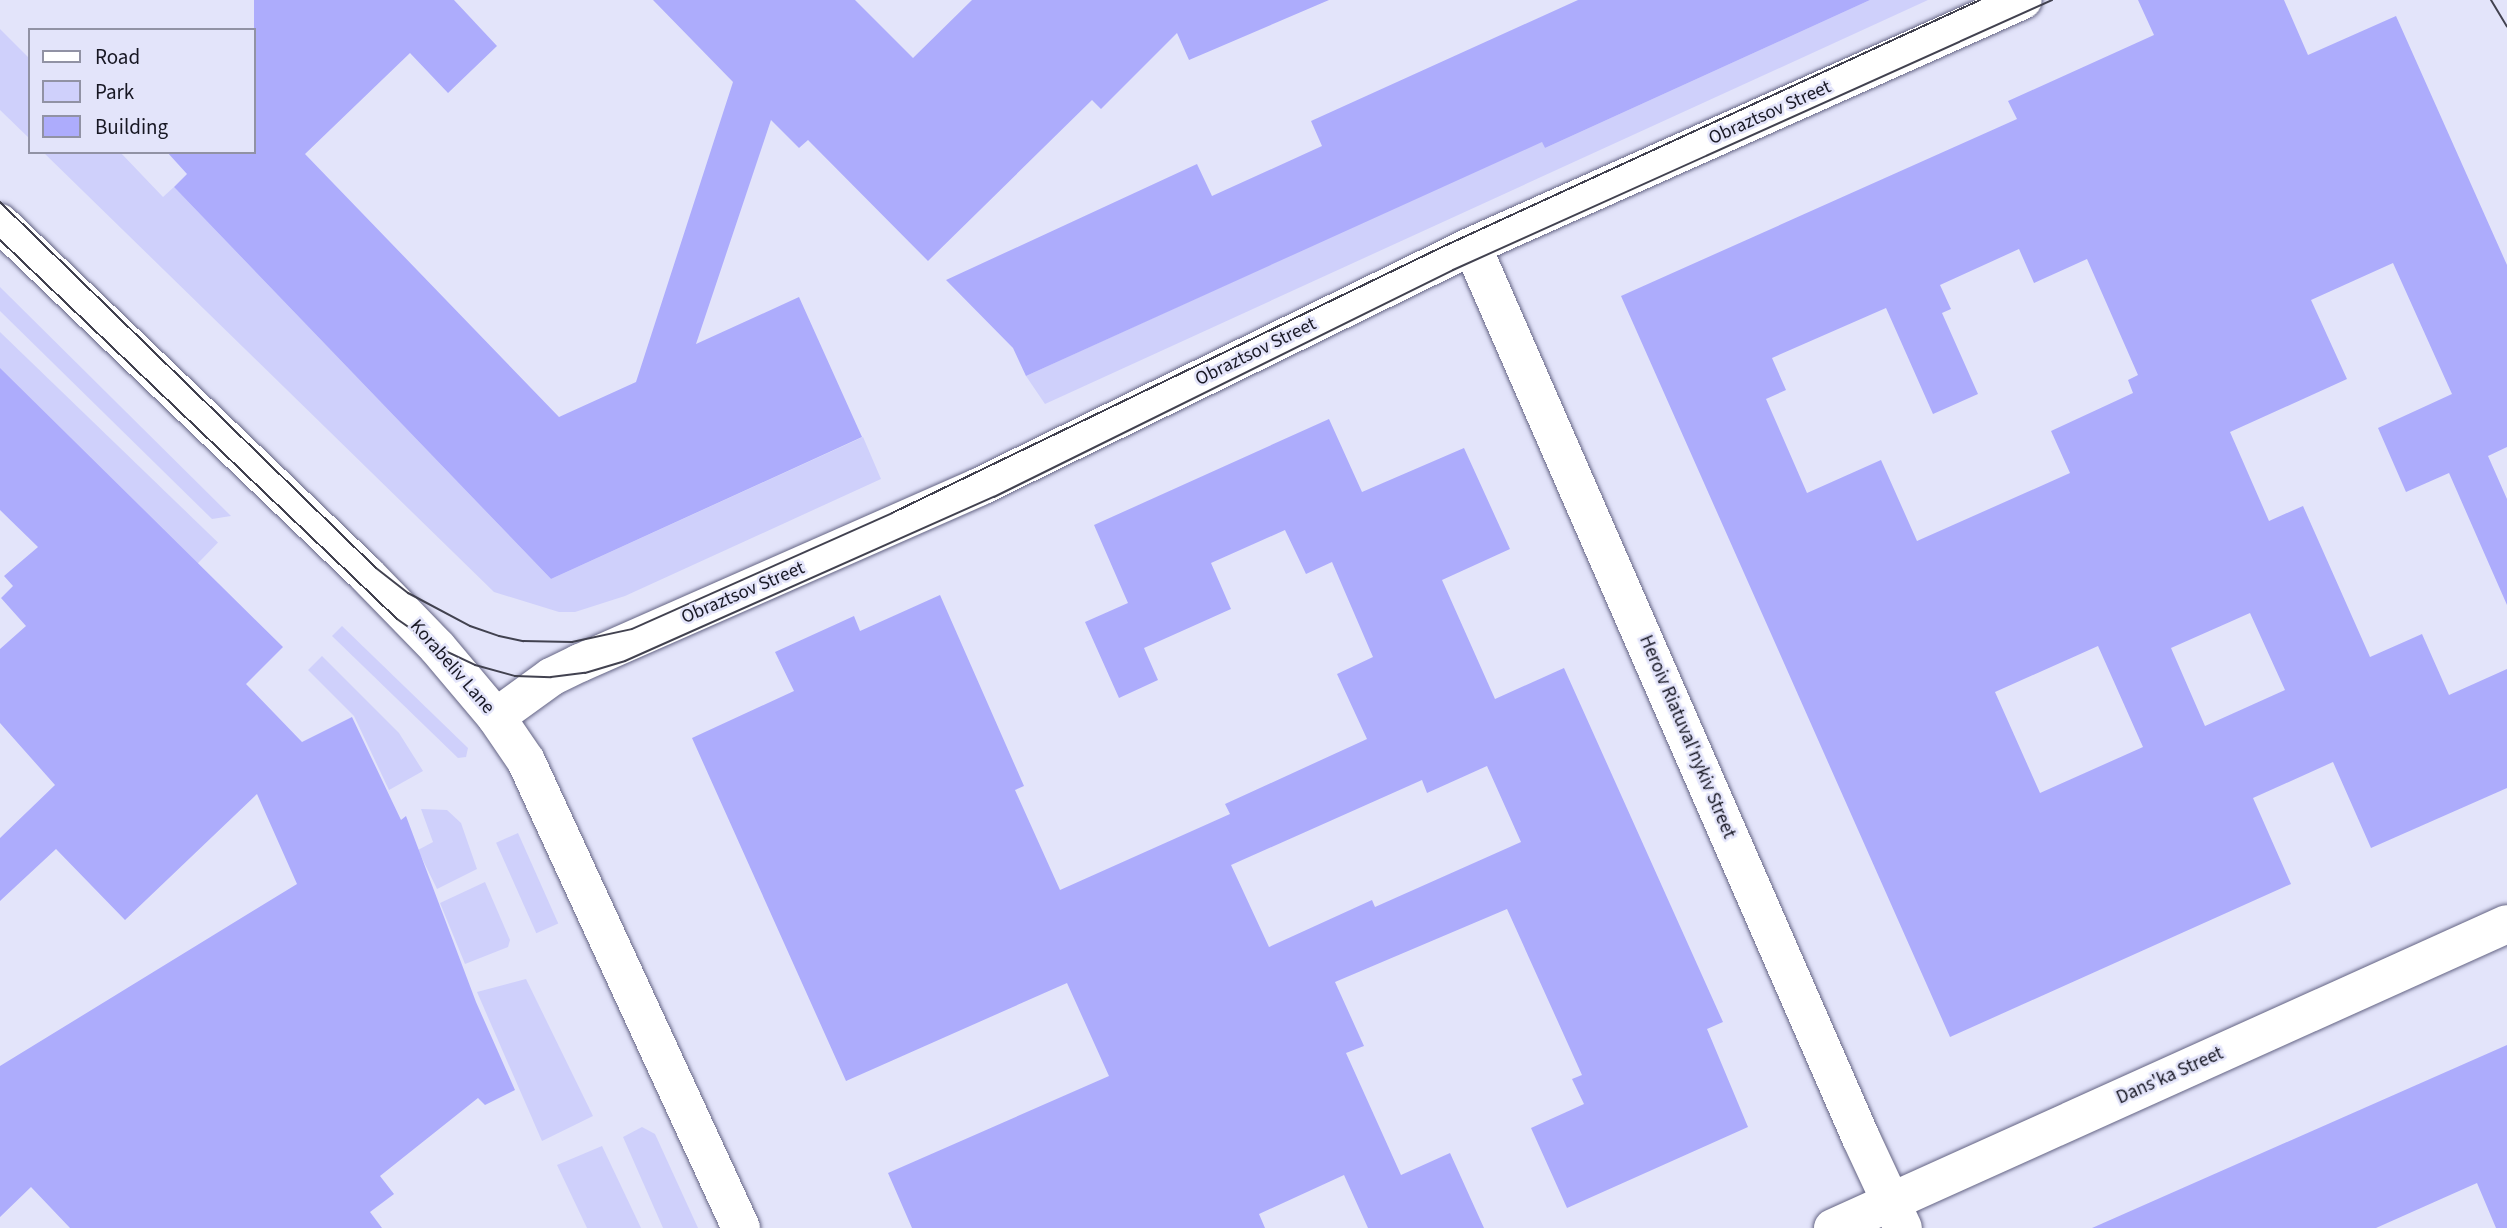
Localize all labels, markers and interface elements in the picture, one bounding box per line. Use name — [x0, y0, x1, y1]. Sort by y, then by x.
legend — [28, 28, 256, 154]
text: Road — [95, 42, 140, 72]
street label: Obraztsov Street — [1705, 76, 1835, 150]
text: Park — [95, 77, 134, 107]
text: Building — [95, 112, 168, 142]
street label: Obraztsov Street — [1192, 313, 1320, 391]
street label: Obraztsov Street — [678, 557, 808, 629]
street label: Korabeliv Lane — [405, 615, 499, 719]
street label: Heroiv Riatuval'nykiv Street — [1634, 632, 1740, 842]
street label: Dans'ka Street — [2113, 1042, 2227, 1110]

